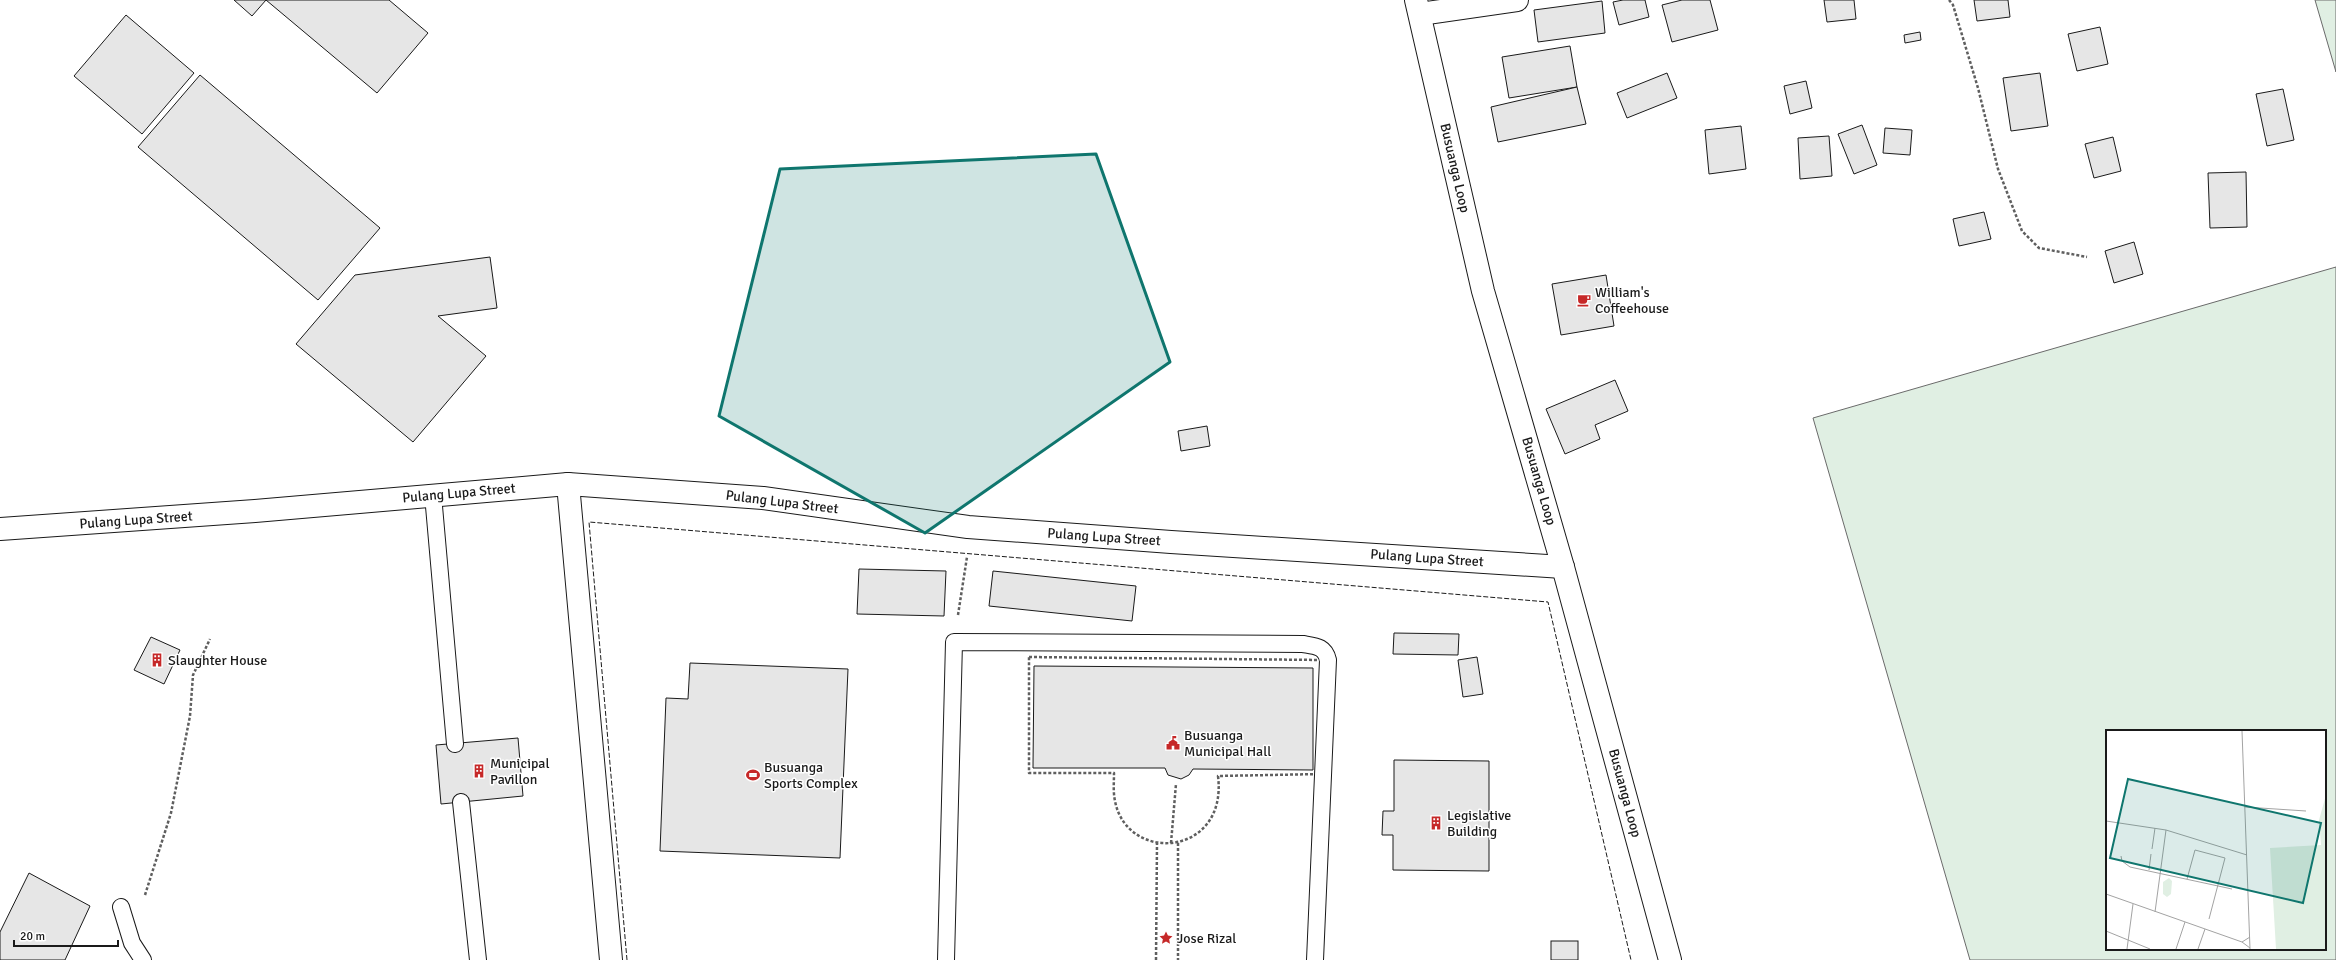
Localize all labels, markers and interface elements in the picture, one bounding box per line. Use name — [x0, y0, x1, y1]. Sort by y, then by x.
street label: Busuanga Loop — [1436, 122, 1474, 214]
place label: William's Coffeehouse — [1595, 284, 1669, 317]
cafe icon: William's Coffeehouse — [1576, 292, 1592, 308]
street label: Busuanga Loop — [1518, 435, 1560, 527]
street label: Pulang Lupa Street — [402, 480, 516, 506]
street label: Pulang Lupa Street — [725, 487, 839, 517]
street label: Pulang Lupa Street — [79, 508, 193, 532]
street label: Pulang Lupa Street — [1047, 525, 1161, 549]
street label: Pulang Lupa Street — [1370, 546, 1484, 570]
building icon: Slaughter House — [149, 652, 165, 668]
place label: Slaughter House — [168, 652, 267, 669]
place label: Busuanga Municipal Hall — [1184, 727, 1271, 760]
inset map — [2106, 730, 2326, 950]
public building icon: Busuanga Municipal Hall — [1165, 735, 1181, 751]
street label: Busuanga Loop — [1605, 747, 1645, 839]
place label: Municipal Pavillon — [490, 755, 550, 788]
place label: Busuanga Sports Complex — [764, 759, 858, 792]
building icon: Municipal Pavillon — [471, 763, 487, 779]
sports icon: Busuanga Sports Complex — [745, 767, 761, 783]
place label: Legislative Building — [1447, 807, 1511, 840]
building icon: Legislative Building — [1428, 815, 1444, 831]
scale bar — [14, 922, 118, 948]
text: 20 m — [20, 929, 45, 944]
place icon: Jose Rizal — [1158, 930, 1174, 946]
place label: Jose Rizal — [1177, 930, 1236, 947]

